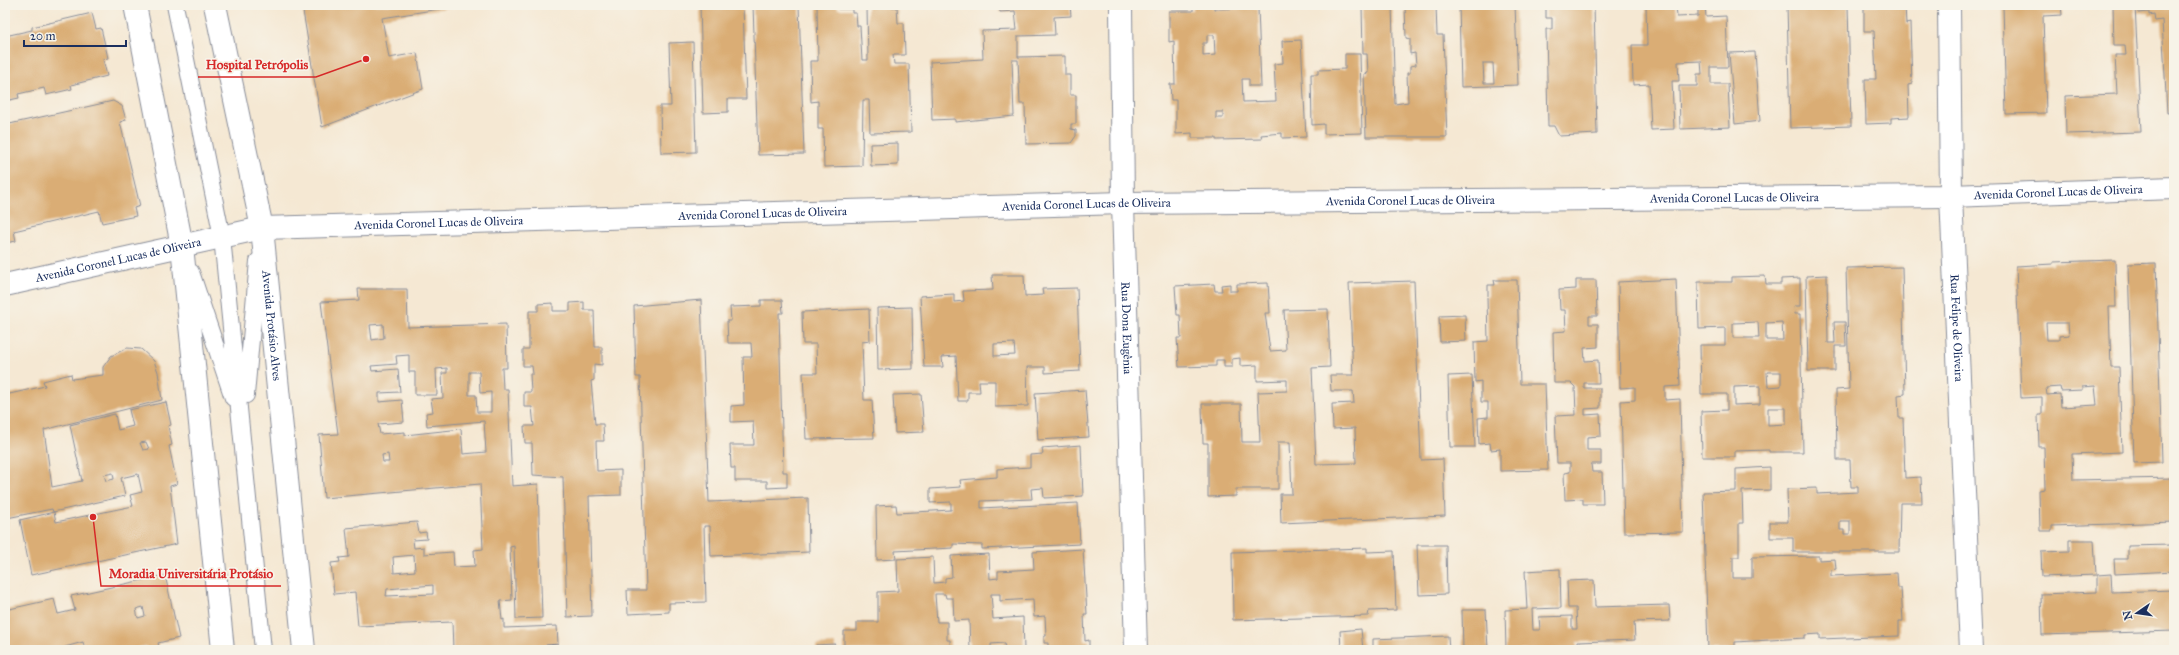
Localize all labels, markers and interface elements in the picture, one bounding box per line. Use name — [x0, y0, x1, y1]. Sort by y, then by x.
scale bar — [24, 22, 126, 48]
text: 20 m — [30, 29, 56, 43]
callout: Hospital Petrópolis — [198, 52, 316, 77]
text: Hospital Petrópolis — [206, 57, 308, 73]
street label: Avenida Coronel Lucas de Oliveira — [1973, 182, 2144, 202]
street label: Avenida Coronel Lucas de Oliveira — [1649, 190, 1820, 206]
street label: Avenida Coronel Lucas de Oliveira — [1325, 193, 1496, 208]
street label: Avenida Coronel Lucas de Oliveira — [1001, 196, 1172, 214]
street label: Avenida Coronel Lucas de Oliveira — [677, 204, 848, 223]
street label: Avenida Coronel Lucas de Oliveira — [353, 213, 524, 232]
street label: Avenida Coronel Lucas de Oliveira — [33, 235, 203, 285]
street label: Avenida Protásio Alves — [259, 269, 284, 382]
street label: Rua Felipe de Oliveira — [1947, 274, 1966, 383]
street label: Rua Dona Eugênia — [1118, 281, 1135, 375]
callout: Moradia Universitária Protásio — [101, 561, 281, 586]
text: Moradia Universitária Protásio — [109, 566, 273, 582]
north arrow — [2117, 593, 2157, 633]
text: N — [2120, 608, 2135, 621]

